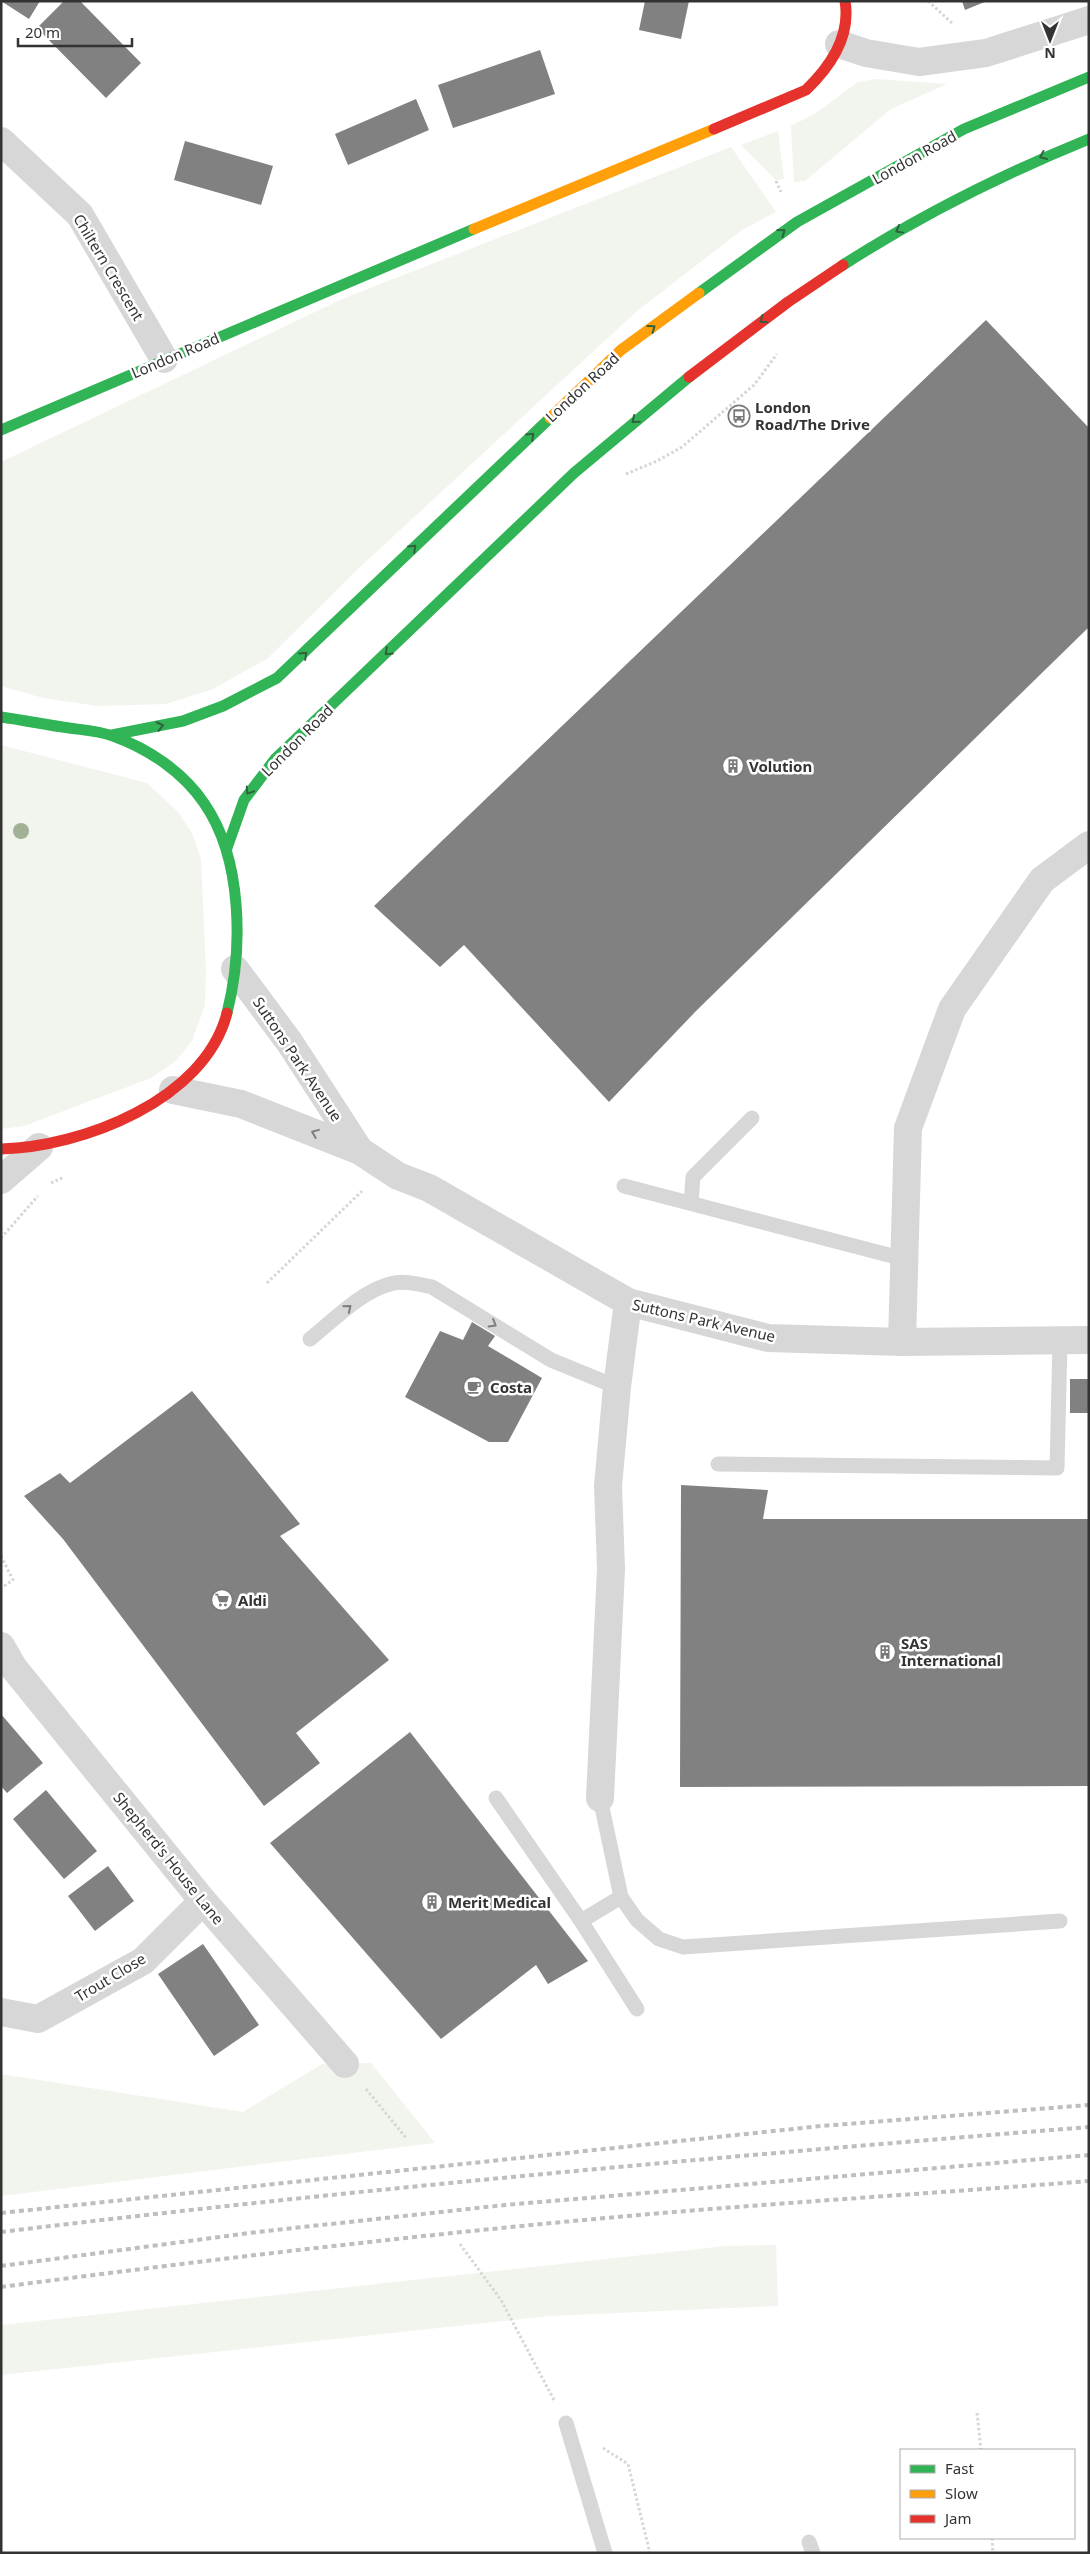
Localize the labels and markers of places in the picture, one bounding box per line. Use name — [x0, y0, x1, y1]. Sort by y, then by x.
place label: London Road/The Drive — [755, 397, 870, 434]
bus stop icon: London Road/The Drive — [727, 404, 751, 428]
building icon: Volution — [721, 754, 745, 778]
place label: Volution — [749, 756, 812, 776]
cafe icon: Costa — [462, 1375, 486, 1399]
place label: Costa — [490, 1377, 532, 1397]
supermarket icon: Aldi — [210, 1588, 234, 1612]
place label: Aldi — [238, 1590, 267, 1610]
place label: SAS International — [901, 1633, 1001, 1670]
building icon: SAS International — [873, 1640, 897, 1664]
building icon: Merit Medical — [420, 1890, 444, 1914]
place label: Merit Medical — [448, 1892, 551, 1912]

